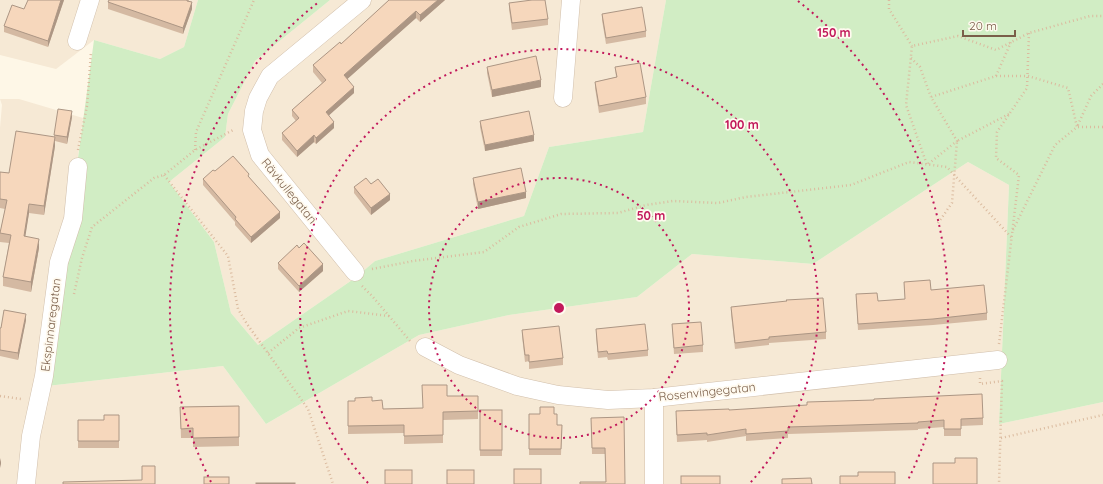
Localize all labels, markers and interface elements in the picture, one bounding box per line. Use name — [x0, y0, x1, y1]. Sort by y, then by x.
scale bar — [963, 12, 1015, 38]
text: 20 m — [969, 18, 997, 33]
text: 150 m — [817, 25, 851, 40]
text: 100 m — [725, 117, 759, 132]
street label: Rävkullegatan — [258, 155, 320, 226]
text: 50 m — [637, 208, 665, 223]
street label: Ekspinnaregatan — [37, 277, 64, 372]
centre of rings — [552, 301, 566, 315]
street label: Rosenvingegatan — [658, 379, 756, 404]

